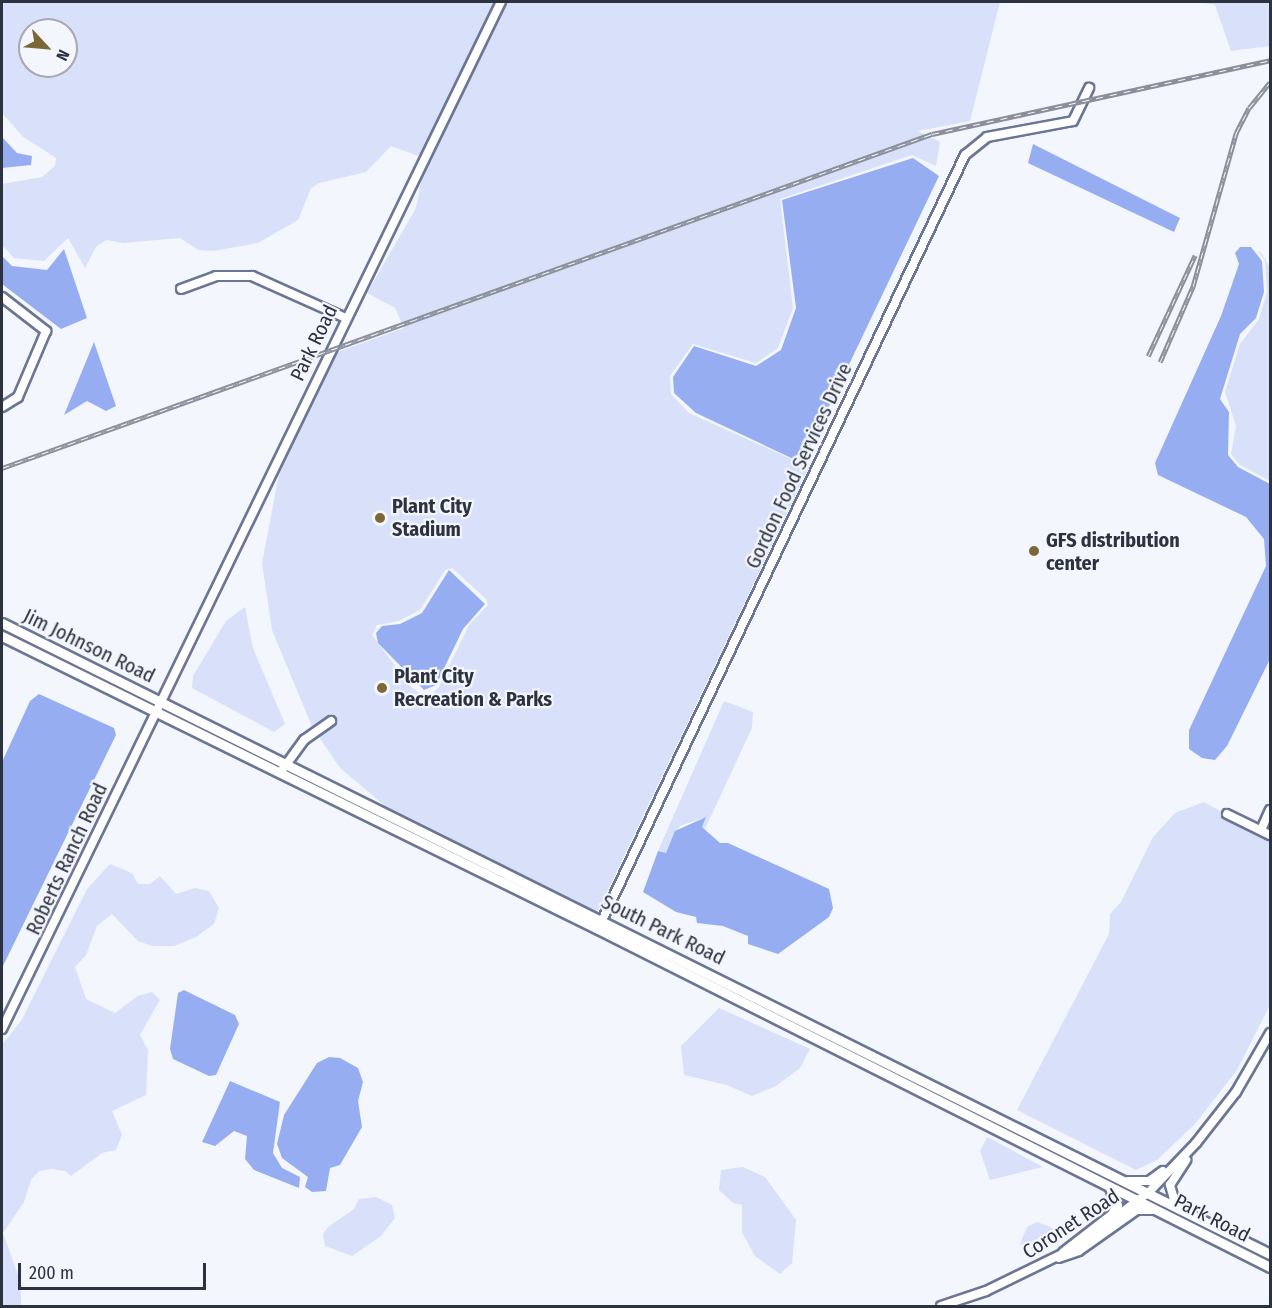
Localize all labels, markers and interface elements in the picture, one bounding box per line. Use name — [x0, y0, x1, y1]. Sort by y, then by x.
north arrow — [18, 18, 78, 78]
text: N — [52, 47, 73, 64]
street label: Park Road — [285, 301, 343, 385]
street label: Gordon Food Services Drive — [741, 360, 857, 572]
place label: Plant City Stadium — [392, 494, 472, 541]
marker: Plant City Stadium — [373, 511, 387, 525]
place label: GFS distribution center — [1046, 528, 1180, 575]
marker: GFS distribution center — [1027, 544, 1041, 558]
street label: Jim Johnson Road — [19, 604, 159, 688]
place label: Plant City Recreation & Parks — [394, 664, 552, 711]
marker: Plant City Recreation & Parks — [375, 681, 389, 695]
street label: Roberts Ranch Road — [21, 779, 113, 939]
street label: South Park Road — [597, 890, 729, 970]
street label: Coronet Road — [1018, 1184, 1124, 1264]
street label: Park Road — [1170, 1189, 1254, 1247]
scale bar — [21, 1251, 208, 1289]
text: 200 m — [29, 1262, 74, 1284]

